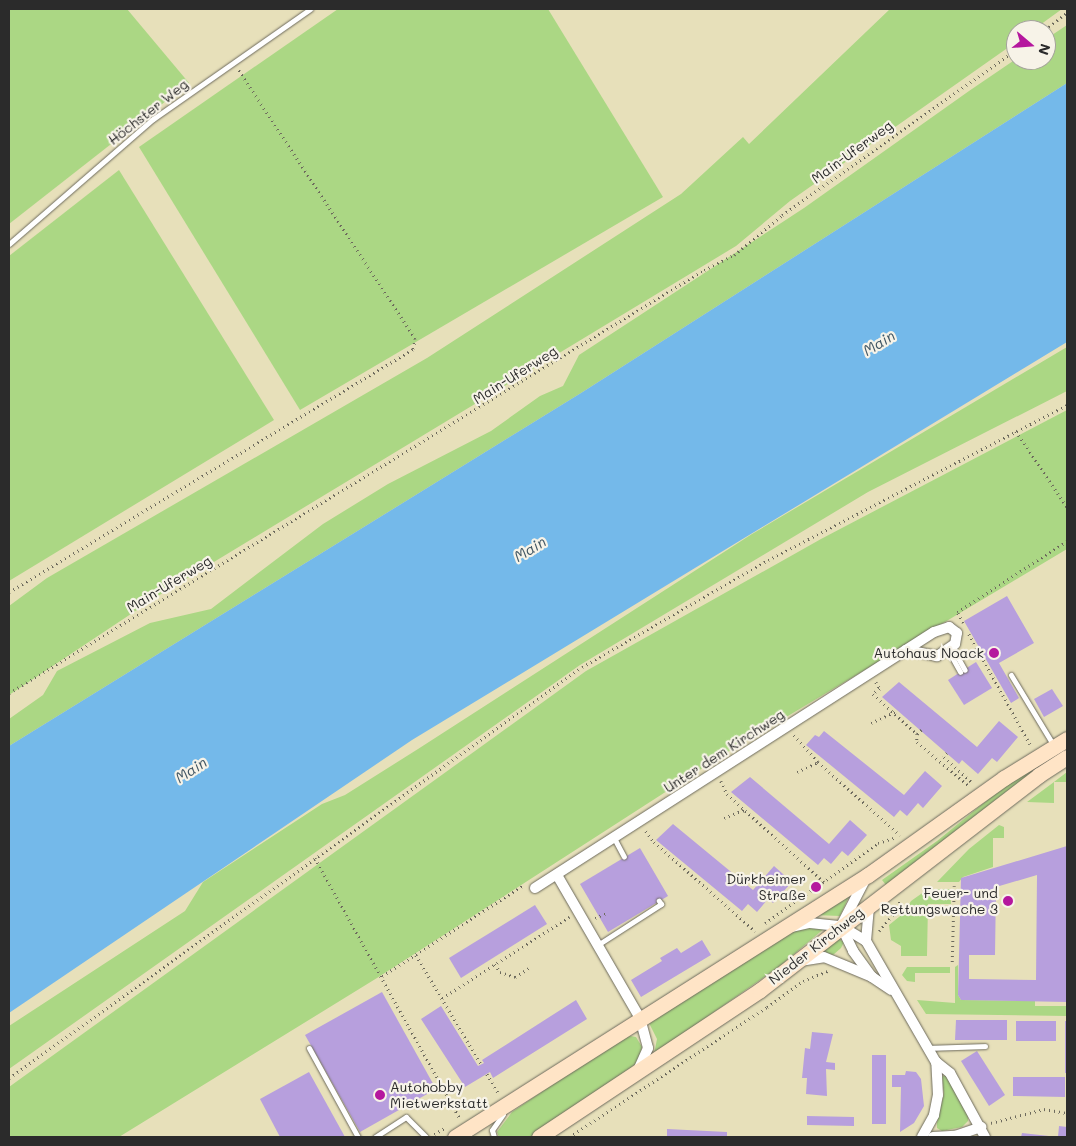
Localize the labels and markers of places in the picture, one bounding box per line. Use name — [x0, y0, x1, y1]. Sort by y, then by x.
place label: Autohaus Noack — [874, 645, 984, 661]
marker: Autohaus Noack — [988, 647, 1000, 659]
place label: Dürkheimer Straße — [727, 871, 806, 904]
marker: Dürkheimer Straße — [810, 881, 822, 893]
place label: Feuer- und Rettungswache 3 — [881, 885, 998, 918]
marker: Feuer- und Rettungswache 3 — [1002, 895, 1014, 907]
place label: Autohobby Mietwerkstatt — [390, 1079, 488, 1112]
marker: Autohobby Mietwerkstatt — [374, 1089, 386, 1101]

